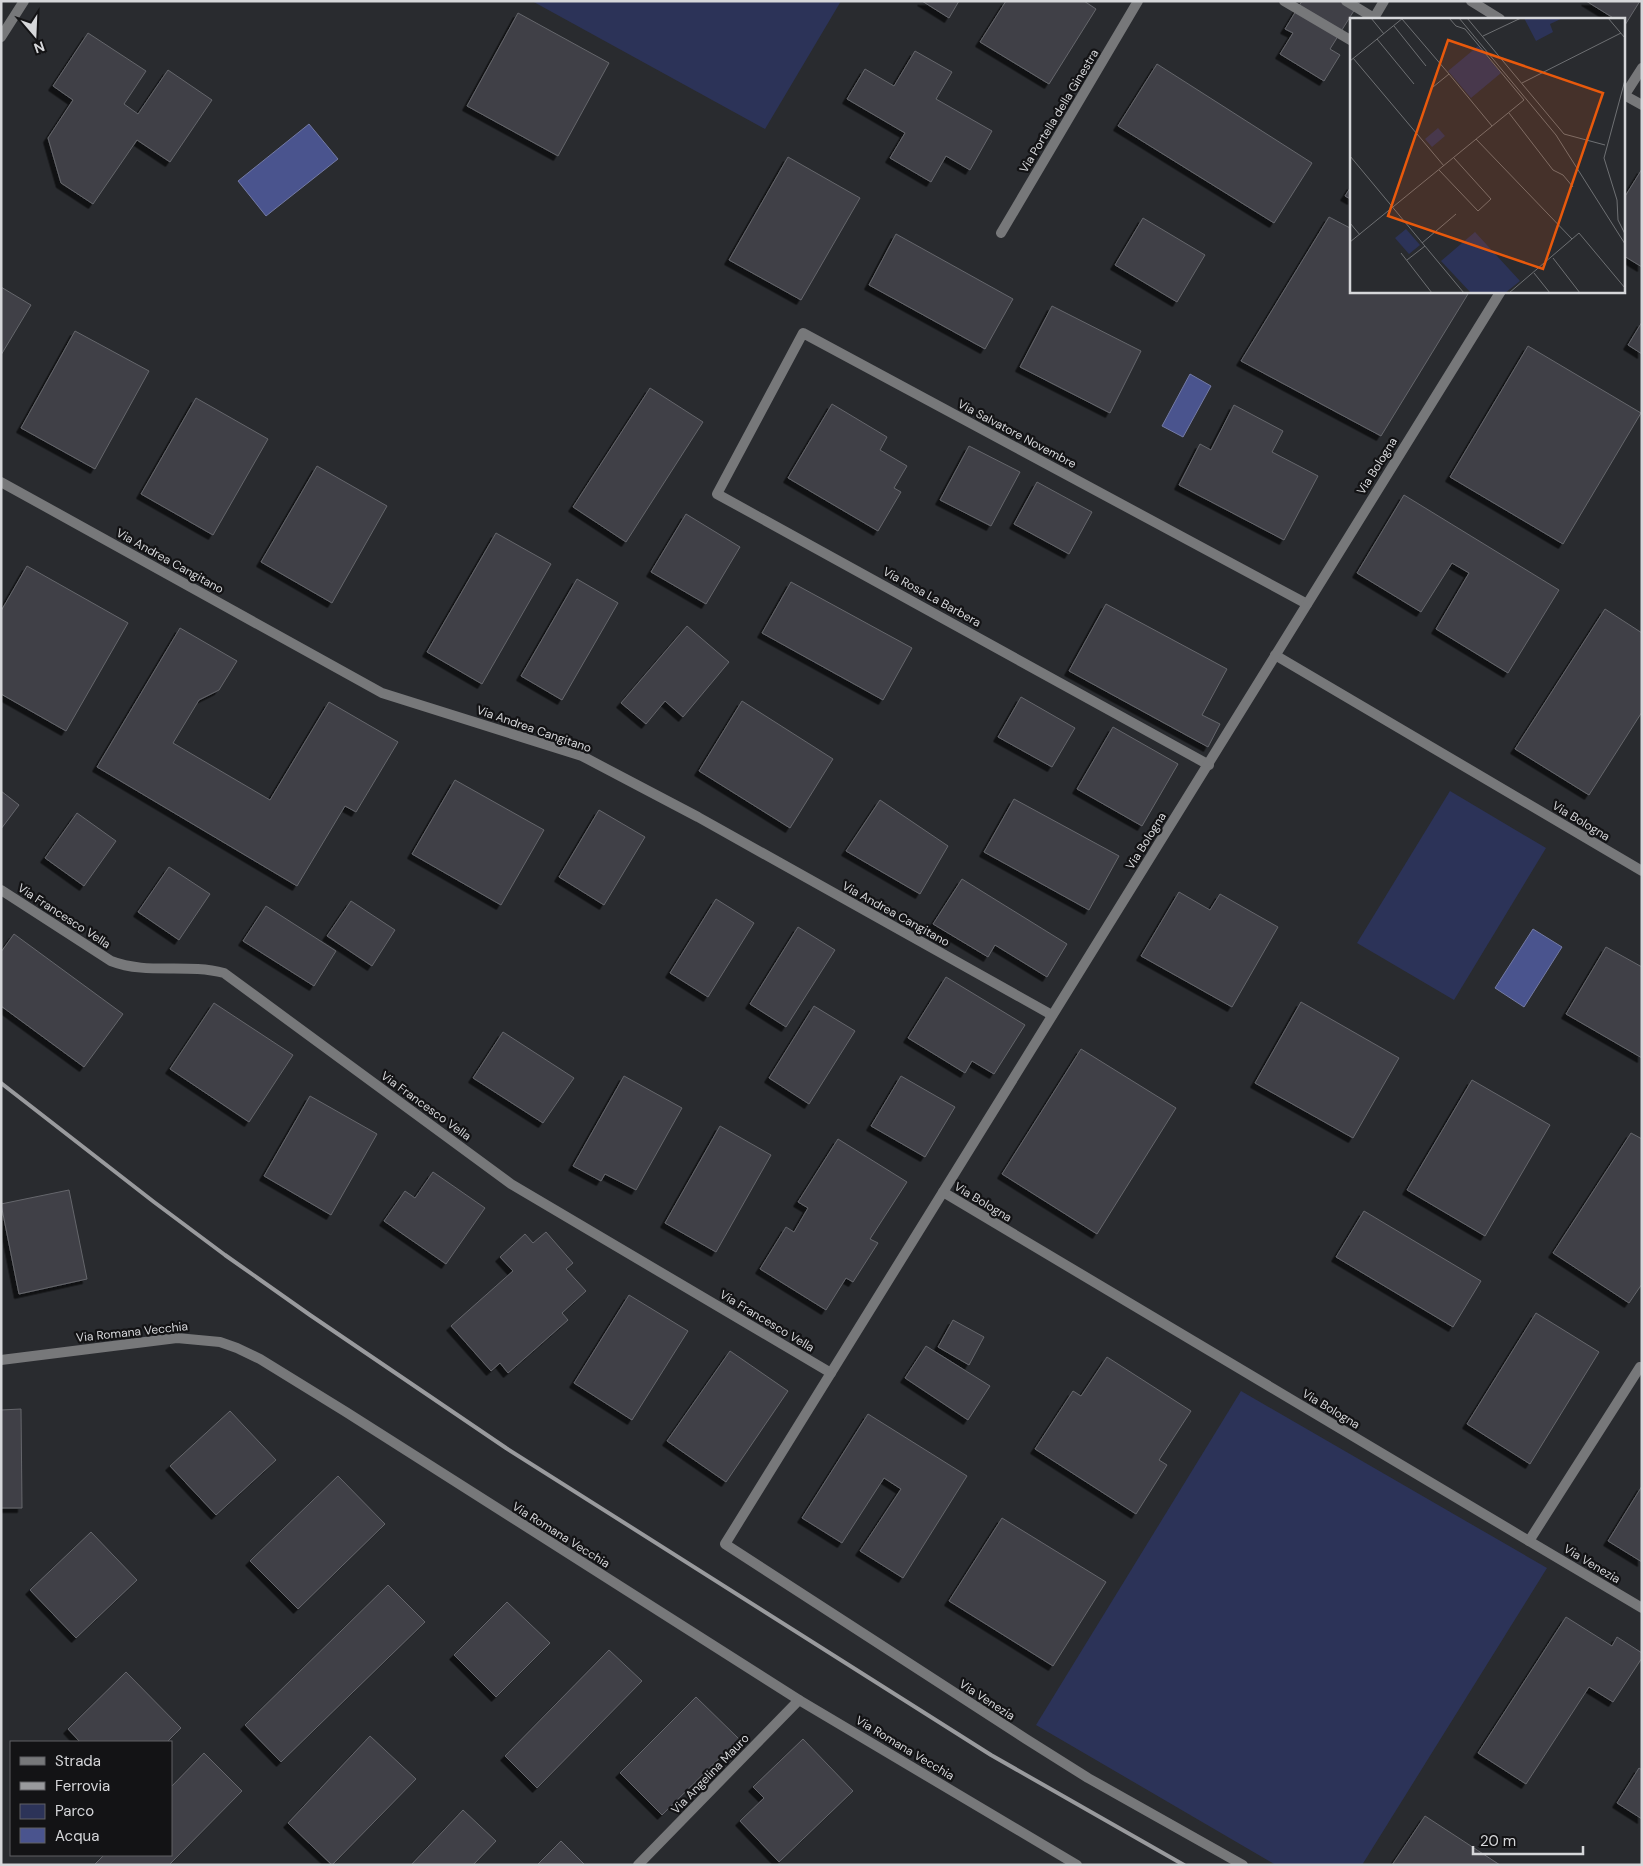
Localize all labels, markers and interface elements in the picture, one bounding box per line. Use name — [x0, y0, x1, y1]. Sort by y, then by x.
north arrow — [10, 10, 60, 60]
inset map — [1350, 18, 1626, 292]
text: N — [31, 37, 47, 57]
street label: Via Portella della Ginestra — [1016, 46, 1102, 176]
street label: Via Salvatore Novembre — [955, 396, 1079, 472]
street label: Via Bologna — [1353, 434, 1401, 498]
street label: Via Andrea Cangitano — [113, 525, 227, 597]
street label: Via Rosa La Barbera — [880, 563, 984, 631]
street label: Via Andrea Cangitano — [474, 702, 594, 756]
street label: Via Bologna — [1549, 797, 1613, 845]
street label: Via Bologna — [1122, 809, 1170, 873]
street label: Via Andrea Cangitano — [839, 878, 953, 950]
street label: Via Francesco Vella — [14, 880, 114, 952]
street label: Via Francesco Vella — [378, 1068, 474, 1144]
street label: Via Bologna — [951, 1178, 1015, 1226]
street label: Via Francesco Vella — [717, 1286, 817, 1356]
street label: Via Romana Vecchia — [75, 1318, 189, 1346]
street label: Via Bologna — [1299, 1385, 1363, 1433]
street label: Via Romana Vecchia — [509, 1498, 613, 1572]
street label: Via Venezia — [1561, 1541, 1623, 1587]
street label: Via Venezia — [956, 1676, 1018, 1724]
street label: Via Romana Vecchia — [853, 1712, 957, 1784]
street label: Via Angelina Mauro — [668, 1730, 752, 1818]
legend — [10, 1741, 172, 1856]
text: Strada — [55, 1751, 101, 1771]
text: Ferrovia — [55, 1776, 110, 1796]
text: Parco — [55, 1801, 94, 1821]
scale bar — [1473, 1824, 1583, 1856]
text: Acqua — [55, 1826, 99, 1846]
text: 20 m — [1480, 1831, 1516, 1851]

